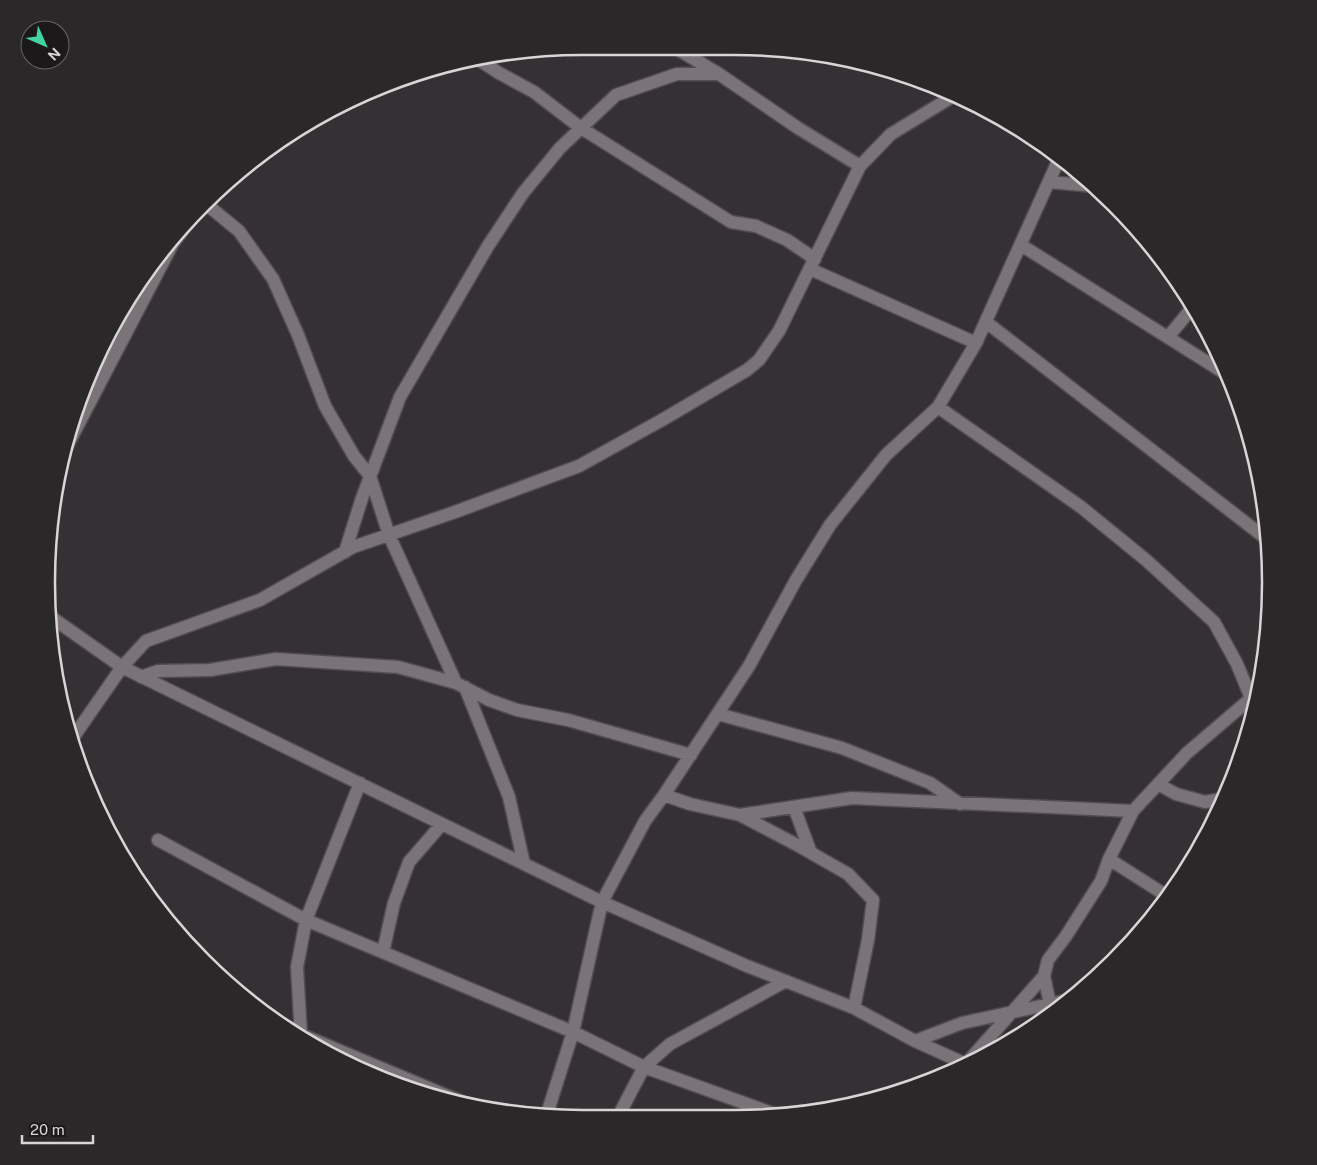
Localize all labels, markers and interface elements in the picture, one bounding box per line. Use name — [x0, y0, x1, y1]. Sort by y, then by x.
north arrow — [20, 20, 70, 70]
text: N — [45, 45, 64, 64]
scale bar — [22, 1112, 94, 1144]
text: 20 m — [30, 1121, 65, 1138]

